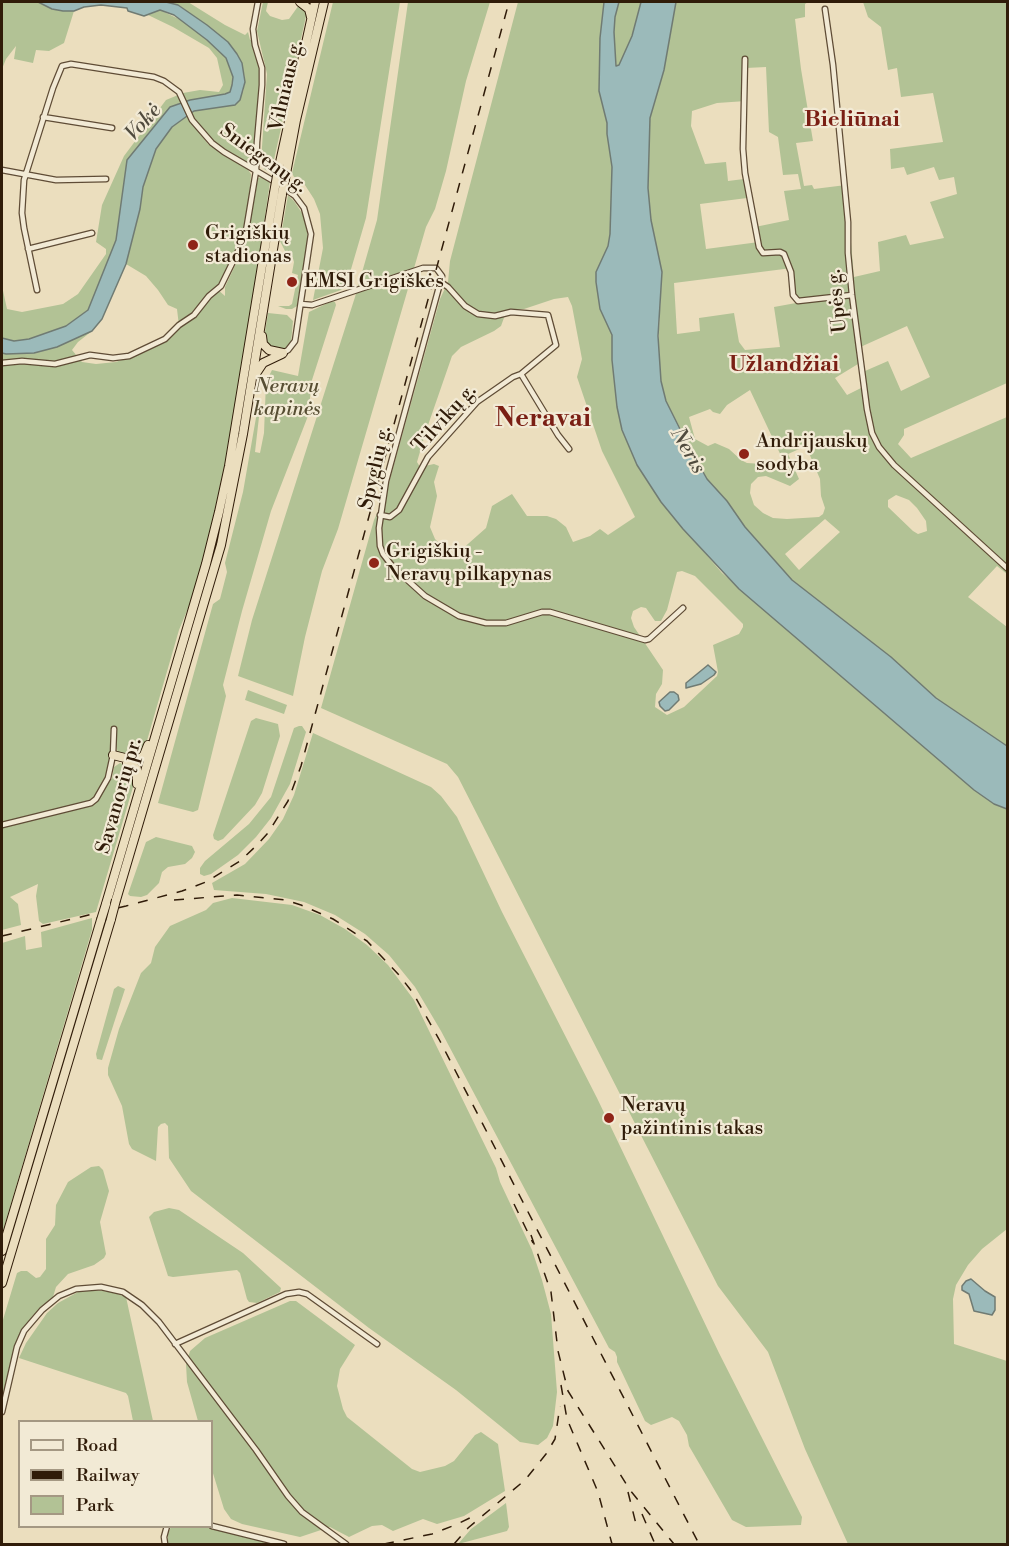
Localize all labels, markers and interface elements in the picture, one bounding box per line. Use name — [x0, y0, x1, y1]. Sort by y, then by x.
street label: Vilniaus g. — [265, 38, 309, 134]
water label: Vokė — [121, 99, 167, 147]
district label: Bieliūnai — [804, 108, 900, 134]
street label: Sniegenų g. — [215, 119, 311, 199]
place label: Grigiškių stadionas — [205, 222, 291, 269]
marker: Grigiškių stadionas — [186, 238, 200, 252]
street label: Upės g. — [823, 268, 853, 334]
place label: EMSI Grigiškės — [304, 270, 444, 294]
marker: EMSI Grigiškės — [285, 275, 299, 289]
district label: Užlandžiai — [729, 353, 839, 379]
park label: Neravų kapinės — [253, 375, 321, 422]
street label: Tilvikų g. — [408, 380, 482, 458]
district label: Neravai — [495, 404, 591, 436]
water label: Neris — [664, 423, 710, 479]
street label: Spyglių g. — [355, 424, 397, 512]
place label: Andrijauskų sodyba — [756, 430, 868, 477]
marker: Andrijauskų sodyba — [737, 447, 751, 461]
place label: Grigiškių - Neravų pilkapynas — [386, 540, 552, 587]
marker: Grigiškių - Neravų pilkapynas — [367, 556, 381, 570]
street label: Savanorių pr. — [92, 735, 148, 857]
place label: Neravų pažintinis takas — [621, 1094, 763, 1141]
marker: Neravų pažintinis takas — [602, 1111, 616, 1125]
legend — [18, 1420, 213, 1528]
text: Road — [76, 1434, 118, 1457]
text: Railway — [76, 1464, 139, 1487]
text: Park — [76, 1494, 113, 1517]

